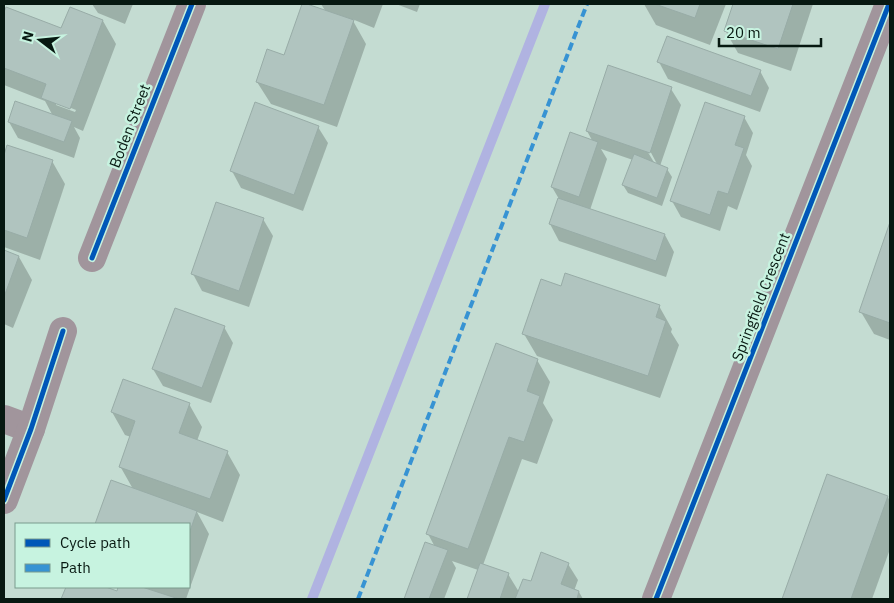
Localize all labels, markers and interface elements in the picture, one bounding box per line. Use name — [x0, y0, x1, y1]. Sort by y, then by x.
north arrow — [15, 15, 65, 65]
scale bar — [719, 15, 822, 47]
text: 20 m — [726, 23, 761, 42]
text: N — [17, 29, 38, 44]
street label: Boden Street — [105, 81, 154, 170]
street label: Springfield Crescent — [727, 230, 794, 364]
legend — [15, 523, 190, 588]
text: Cycle path — [60, 533, 131, 552]
text: Path — [60, 558, 91, 577]

